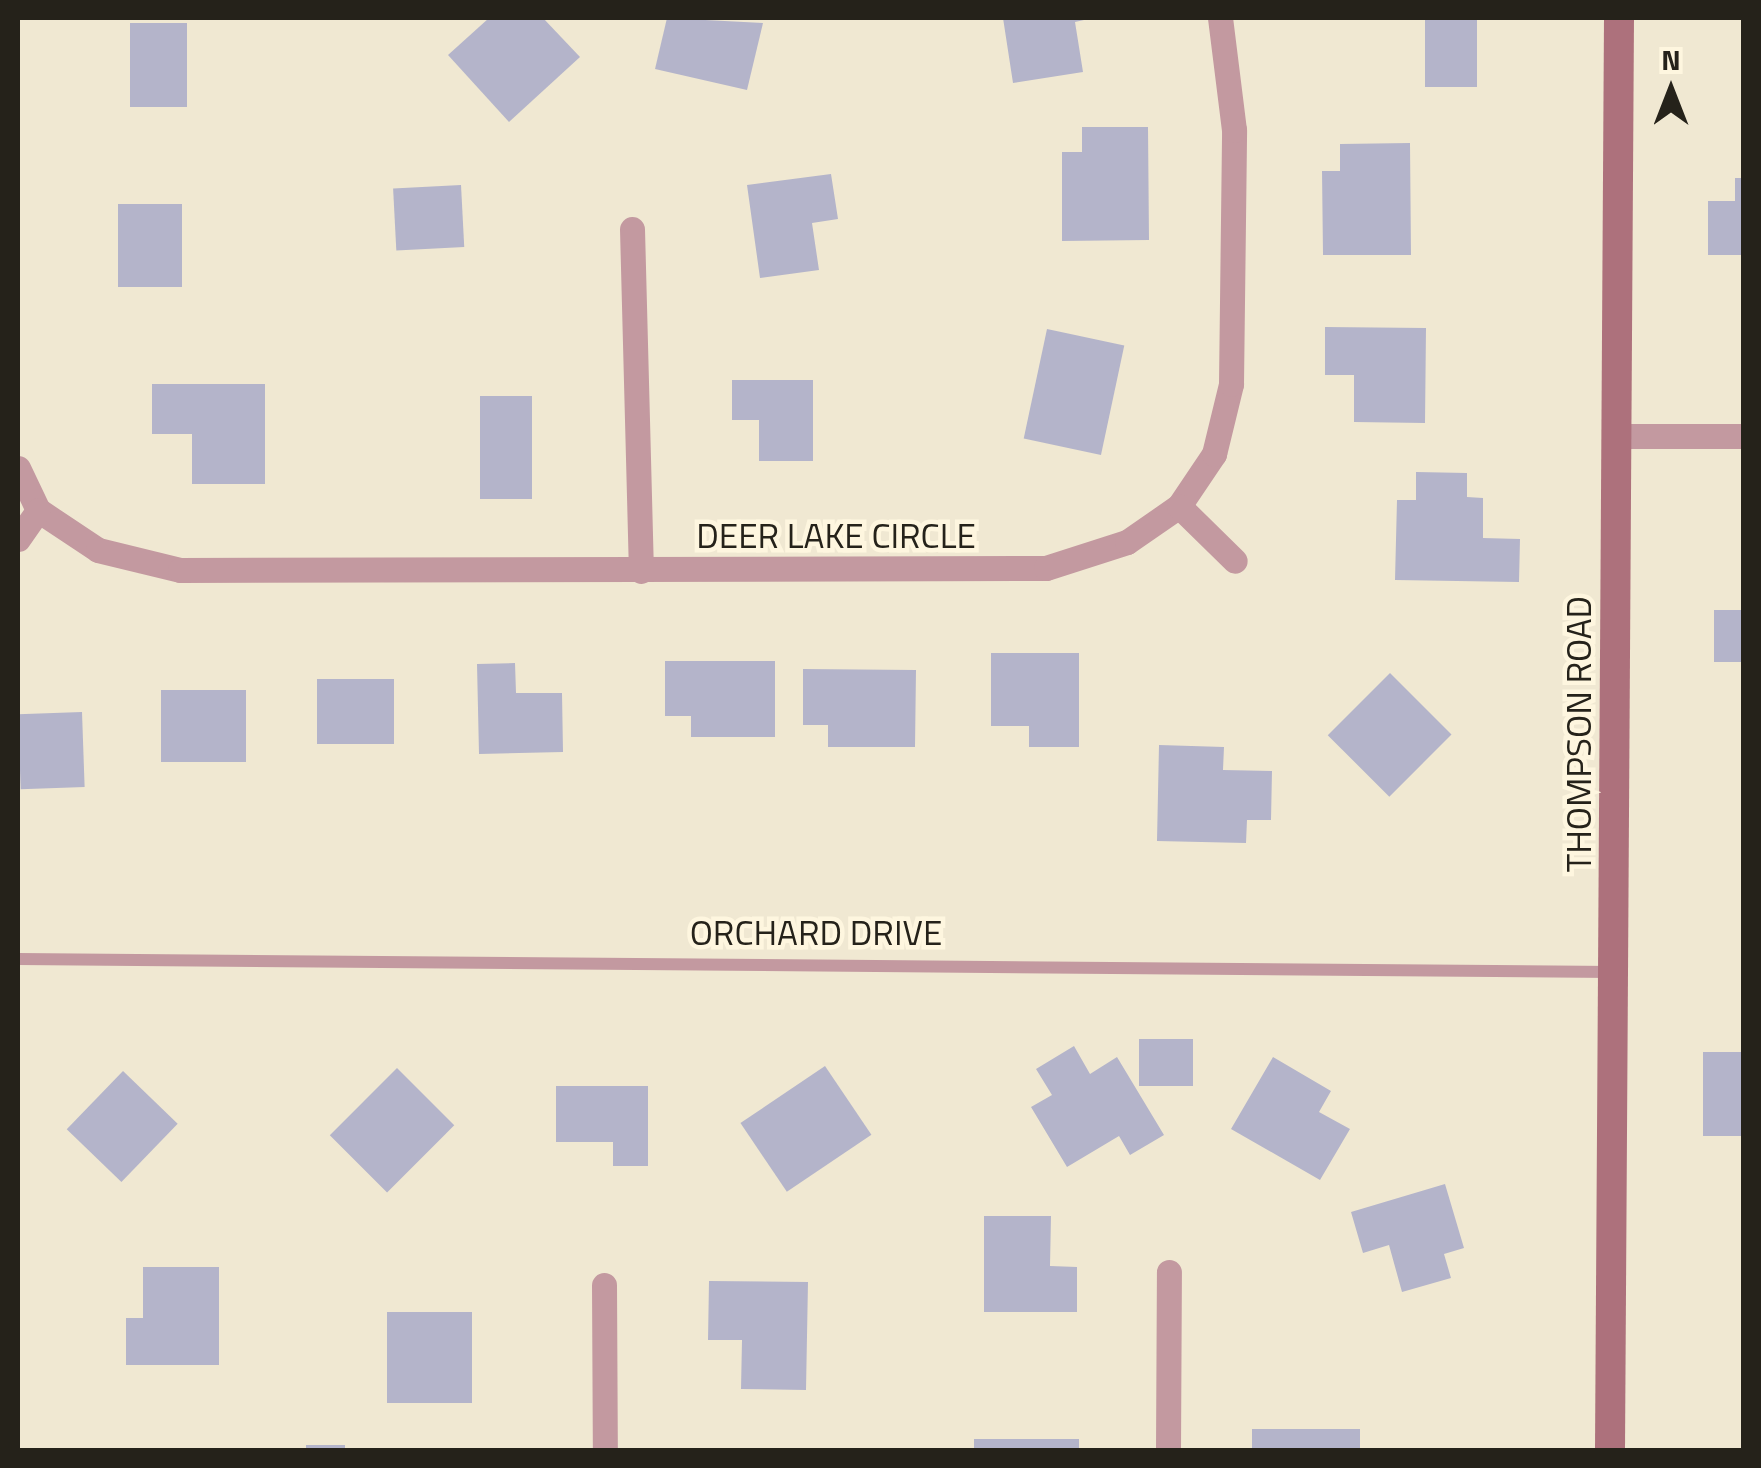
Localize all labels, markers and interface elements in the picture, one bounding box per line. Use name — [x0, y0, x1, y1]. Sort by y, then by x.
text: N — [1661, 38, 1681, 81]
north arrow — [1621, 40, 1721, 140]
street label: DEER LAKE CIRCLE — [696, 514, 976, 556]
street label: THOMPSON ROAD — [1557, 596, 1599, 872]
street label: ORCHARD DRIVE — [690, 911, 942, 953]

